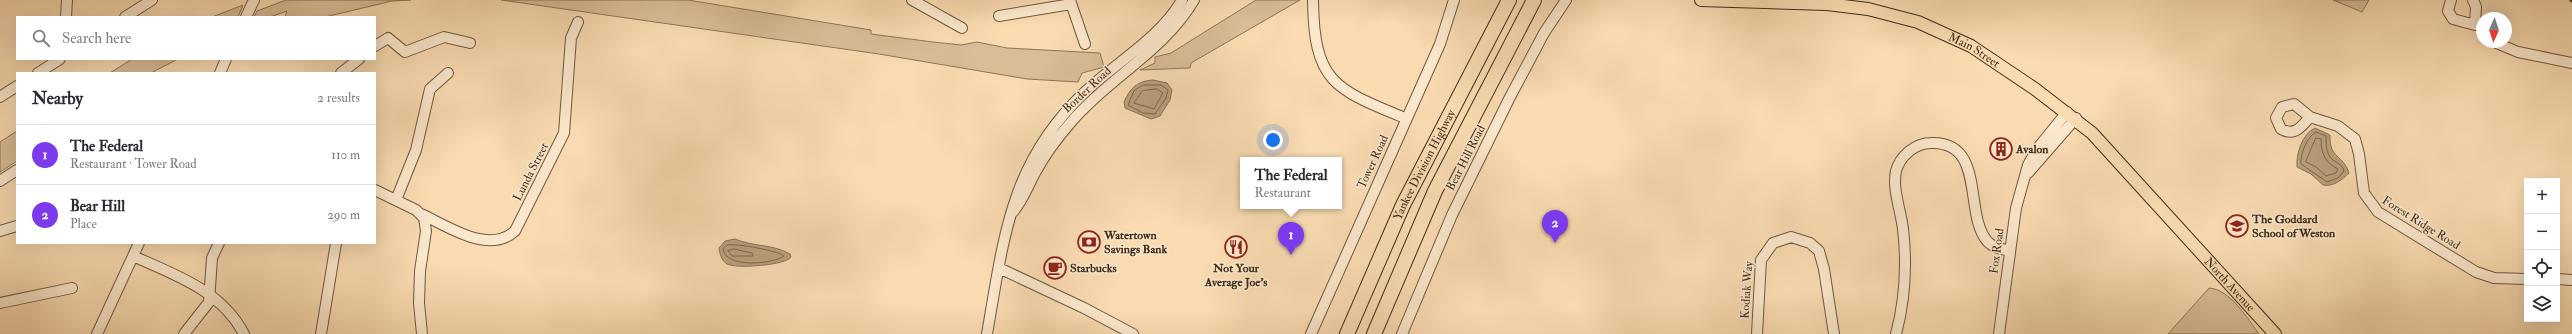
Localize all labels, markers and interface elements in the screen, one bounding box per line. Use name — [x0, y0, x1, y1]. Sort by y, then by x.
north arrow — [2476, 12, 2512, 48]
search box — [16, 16, 376, 60]
icon: search — [30, 27, 52, 49]
text: Search here — [62, 29, 131, 48]
street label: Main Street — [1946, 29, 2003, 71]
street label: Border Road — [1060, 64, 1115, 116]
text: Nearby — [32, 88, 83, 109]
text: 2 results — [317, 90, 360, 106]
street label: Yankee Division Highway — [1390, 106, 1459, 222]
street label: Bear Hill Road — [1443, 123, 1489, 193]
your location — [1263, 130, 1283, 150]
street label: Tower Road — [1354, 133, 1392, 191]
building icon: Avalon — [1988, 136, 2014, 162]
text: The Federal — [70, 137, 143, 156]
street label: Lunda Street — [510, 140, 552, 204]
place label: Avalon — [2015, 142, 2049, 157]
text: 1 — [43, 147, 47, 163]
text: 110 m — [331, 147, 360, 163]
text: Restaurant · Tower Road — [70, 156, 197, 172]
popup — [1240, 157, 1342, 209]
text: The Federal — [1254, 166, 1328, 185]
map controls — [2524, 178, 2560, 322]
button: + — [2524, 178, 2560, 214]
text: Restaurant — [1254, 185, 1311, 201]
street label: Forest Ridge Road — [2379, 193, 2463, 253]
text: Bear Hill — [70, 197, 125, 216]
text: 2 — [42, 207, 48, 223]
text: 290 m — [327, 207, 360, 223]
pin: 2 — [1542, 210, 1568, 243]
place label: The Goddard School of Weston — [2251, 212, 2336, 241]
school or university icon: The Goddard School of Weston — [2224, 213, 2250, 239]
button: − — [2524, 214, 2560, 250]
text: Place — [70, 216, 97, 232]
pin: 1 — [1278, 222, 1304, 255]
street label: Fox Road — [1986, 227, 2008, 275]
place label: Watertown Savings Bank — [1103, 228, 1168, 257]
bank icon: Watertown Savings Bank — [1076, 229, 1102, 255]
restaurant icon: Not Your Average Joe's — [1223, 234, 1249, 260]
button: locate — [2524, 250, 2560, 286]
street label: North Avenue — [2201, 254, 2258, 315]
cafe icon: Starbucks — [1042, 255, 1068, 281]
street label: Kodiak Way — [1738, 260, 1757, 319]
place label: Starbucks — [1070, 261, 1117, 276]
place label: Not Your Average Joe's — [1204, 261, 1267, 290]
button: layers — [2524, 286, 2560, 322]

